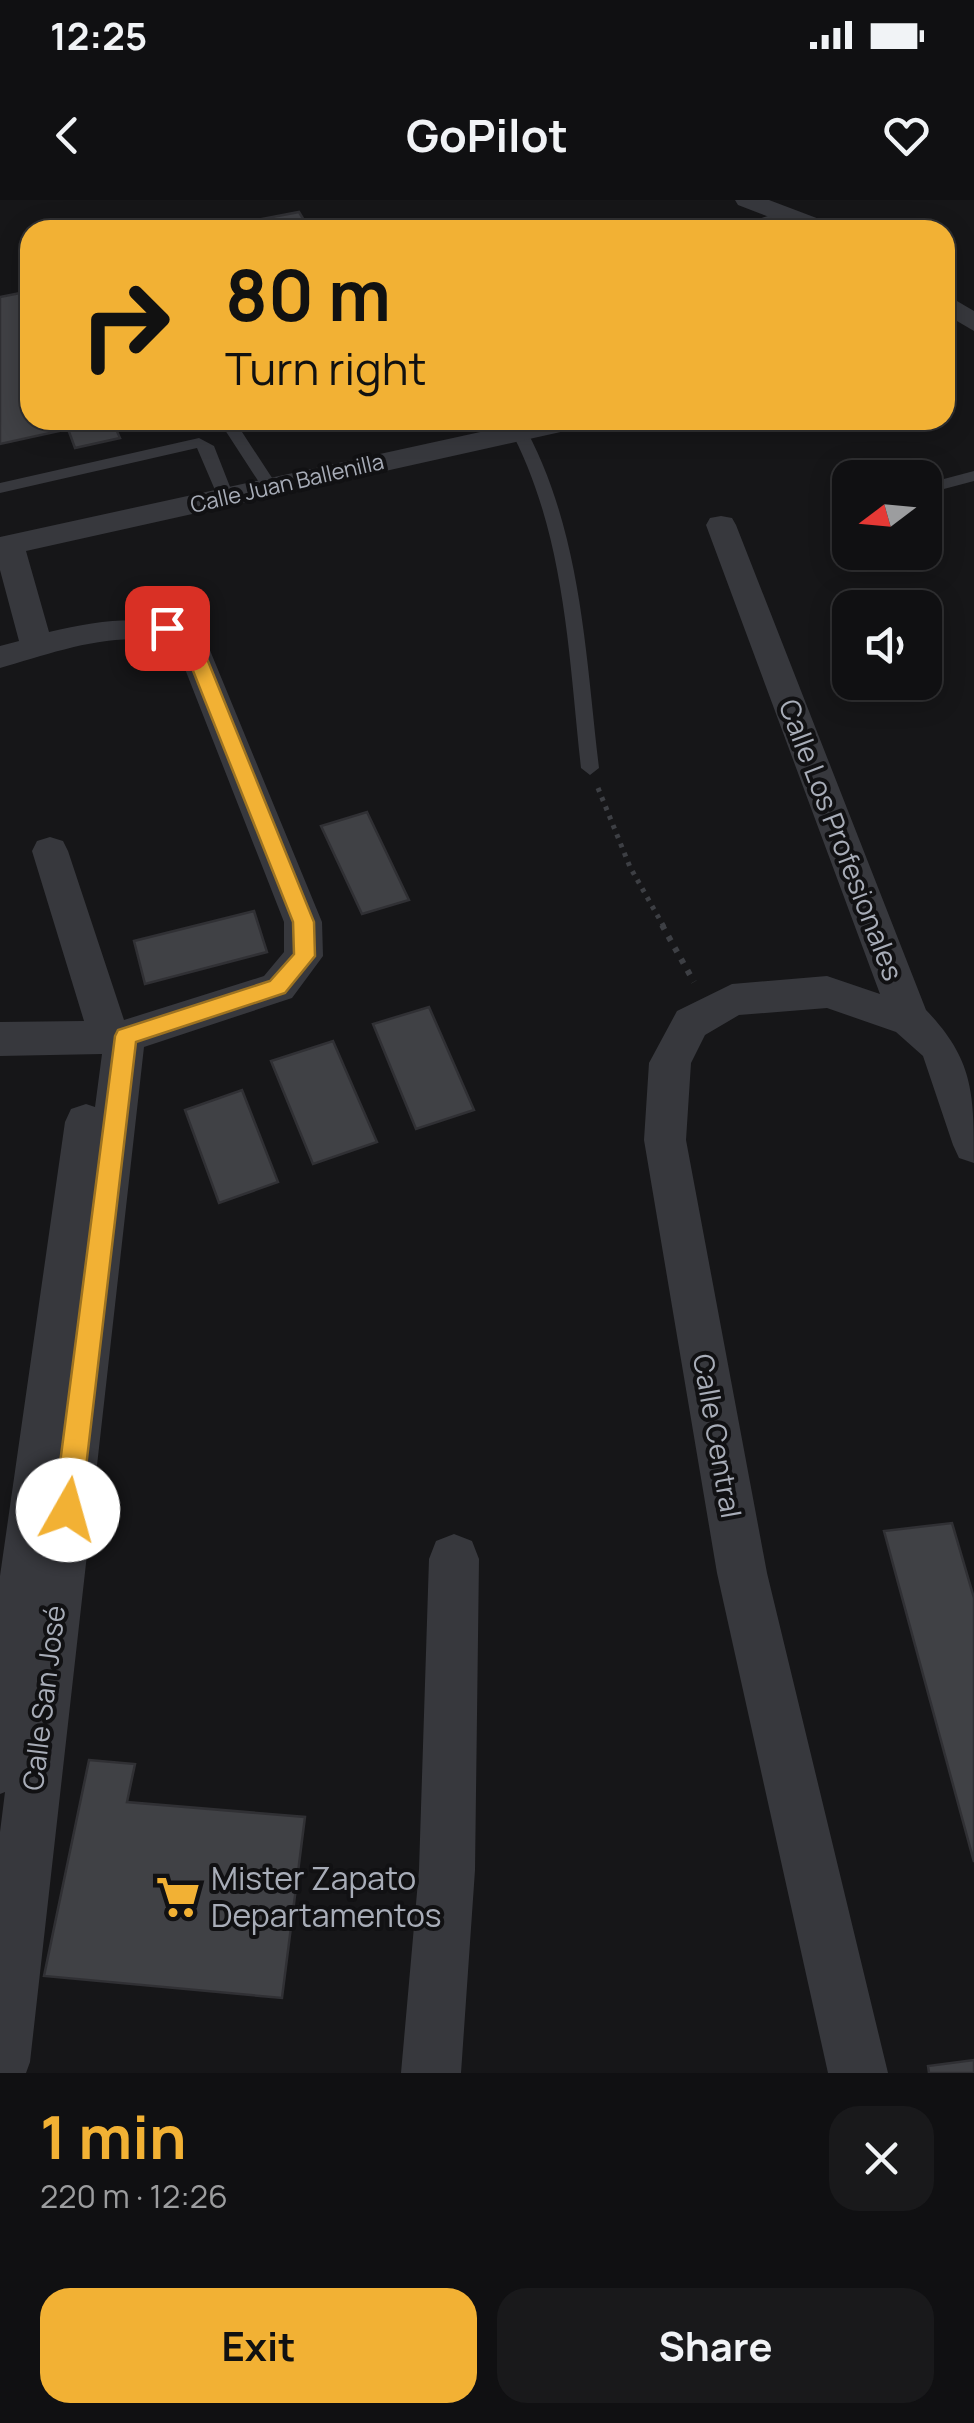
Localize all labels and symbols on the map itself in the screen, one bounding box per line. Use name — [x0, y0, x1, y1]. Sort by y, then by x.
street label: Calle Juan Ballenilla — [187, 446, 387, 520]
north arrow — [832, 460, 942, 570]
pin — [125, 586, 210, 671]
street label: Calle Los Profesionales — [771, 694, 913, 986]
street label: Calle Central — [685, 1351, 751, 1521]
position arrow — [16, 1458, 120, 1562]
street label: Calle San José — [13, 1603, 73, 1793]
place label: Mister Zapato Departamentos — [211, 1856, 442, 1937]
supermarket icon: Mister Zapato Departamentos — [154, 1873, 202, 1921]

